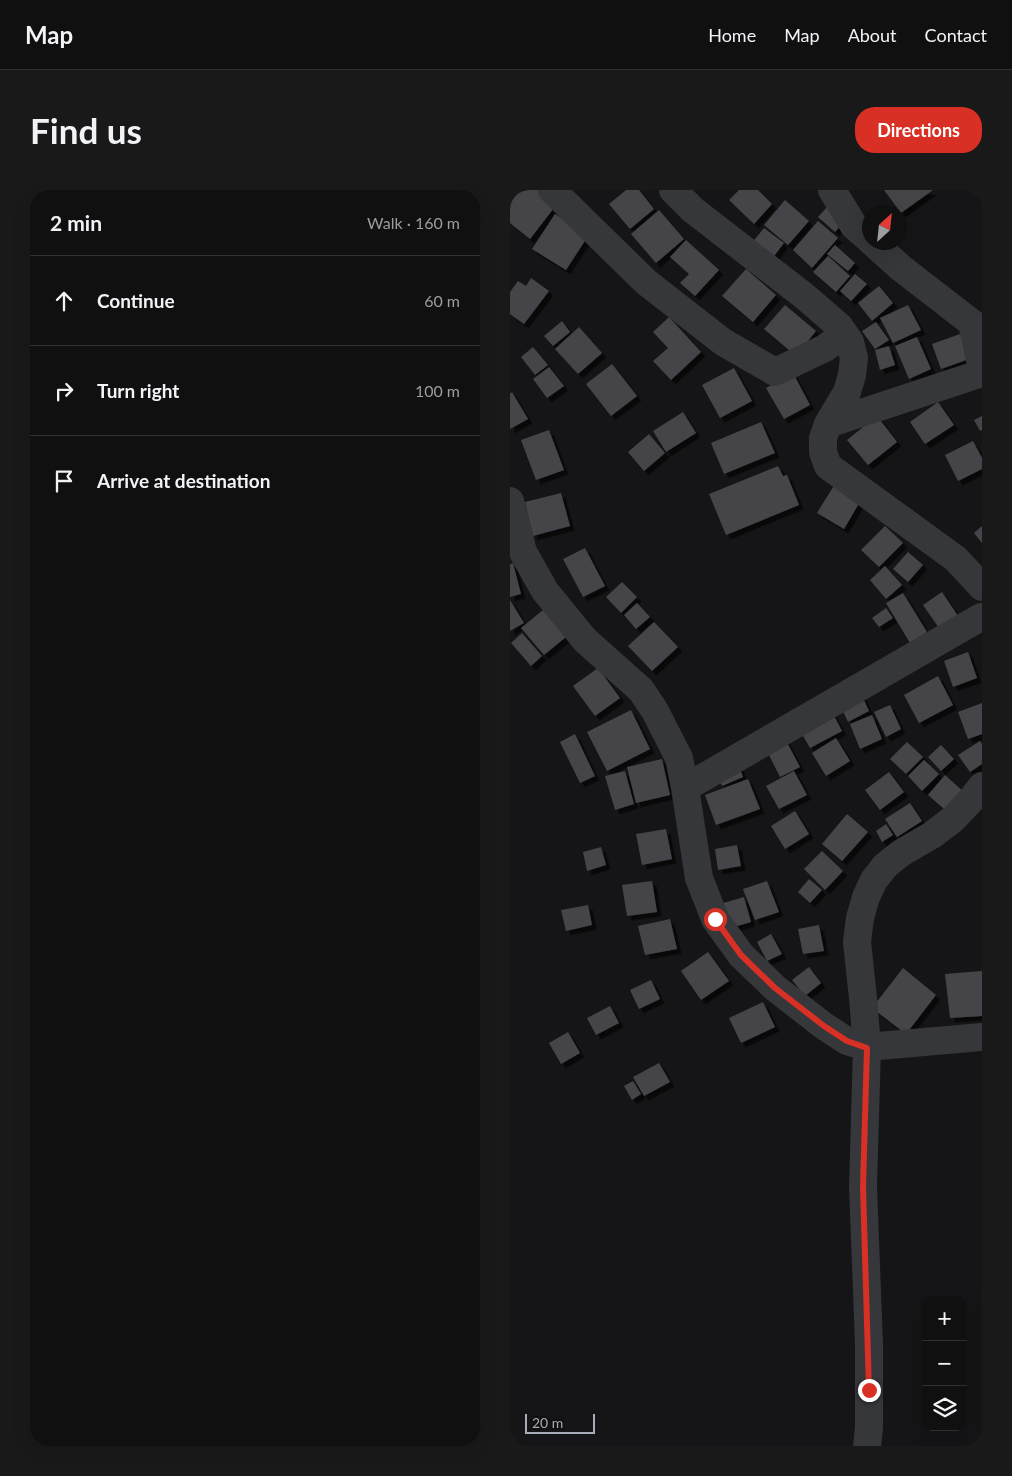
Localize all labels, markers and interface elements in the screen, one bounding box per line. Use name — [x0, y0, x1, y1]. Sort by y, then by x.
text: Map — [25, 20, 73, 49]
text: Home — [708, 24, 756, 46]
text: Map — [784, 24, 820, 46]
text: About — [848, 24, 897, 46]
text: Contact — [925, 24, 987, 46]
button: Directions — [855, 107, 982, 153]
text: Find us — [30, 109, 142, 151]
north arrow — [862, 205, 907, 250]
text: 2 min — [50, 210, 102, 235]
text: Walk · 160 m — [367, 213, 460, 232]
icon: ahead — [50, 287, 78, 315]
text: Continue — [97, 289, 175, 312]
text: 60 m — [424, 291, 460, 310]
icon: right — [50, 377, 78, 405]
text: Turn right — [97, 379, 179, 402]
text: 100 m — [415, 381, 460, 400]
icon: arrive — [50, 467, 78, 495]
text: Arrive at destination — [97, 469, 270, 492]
route start — [704, 908, 727, 931]
map controls — [922, 1296, 967, 1431]
button: + — [922, 1296, 967, 1341]
button: − — [922, 1341, 967, 1386]
route end — [858, 1379, 881, 1402]
button: layers — [922, 1386, 967, 1431]
scale bar — [525, 1411, 595, 1434]
text: 20 m — [532, 1414, 563, 1431]

